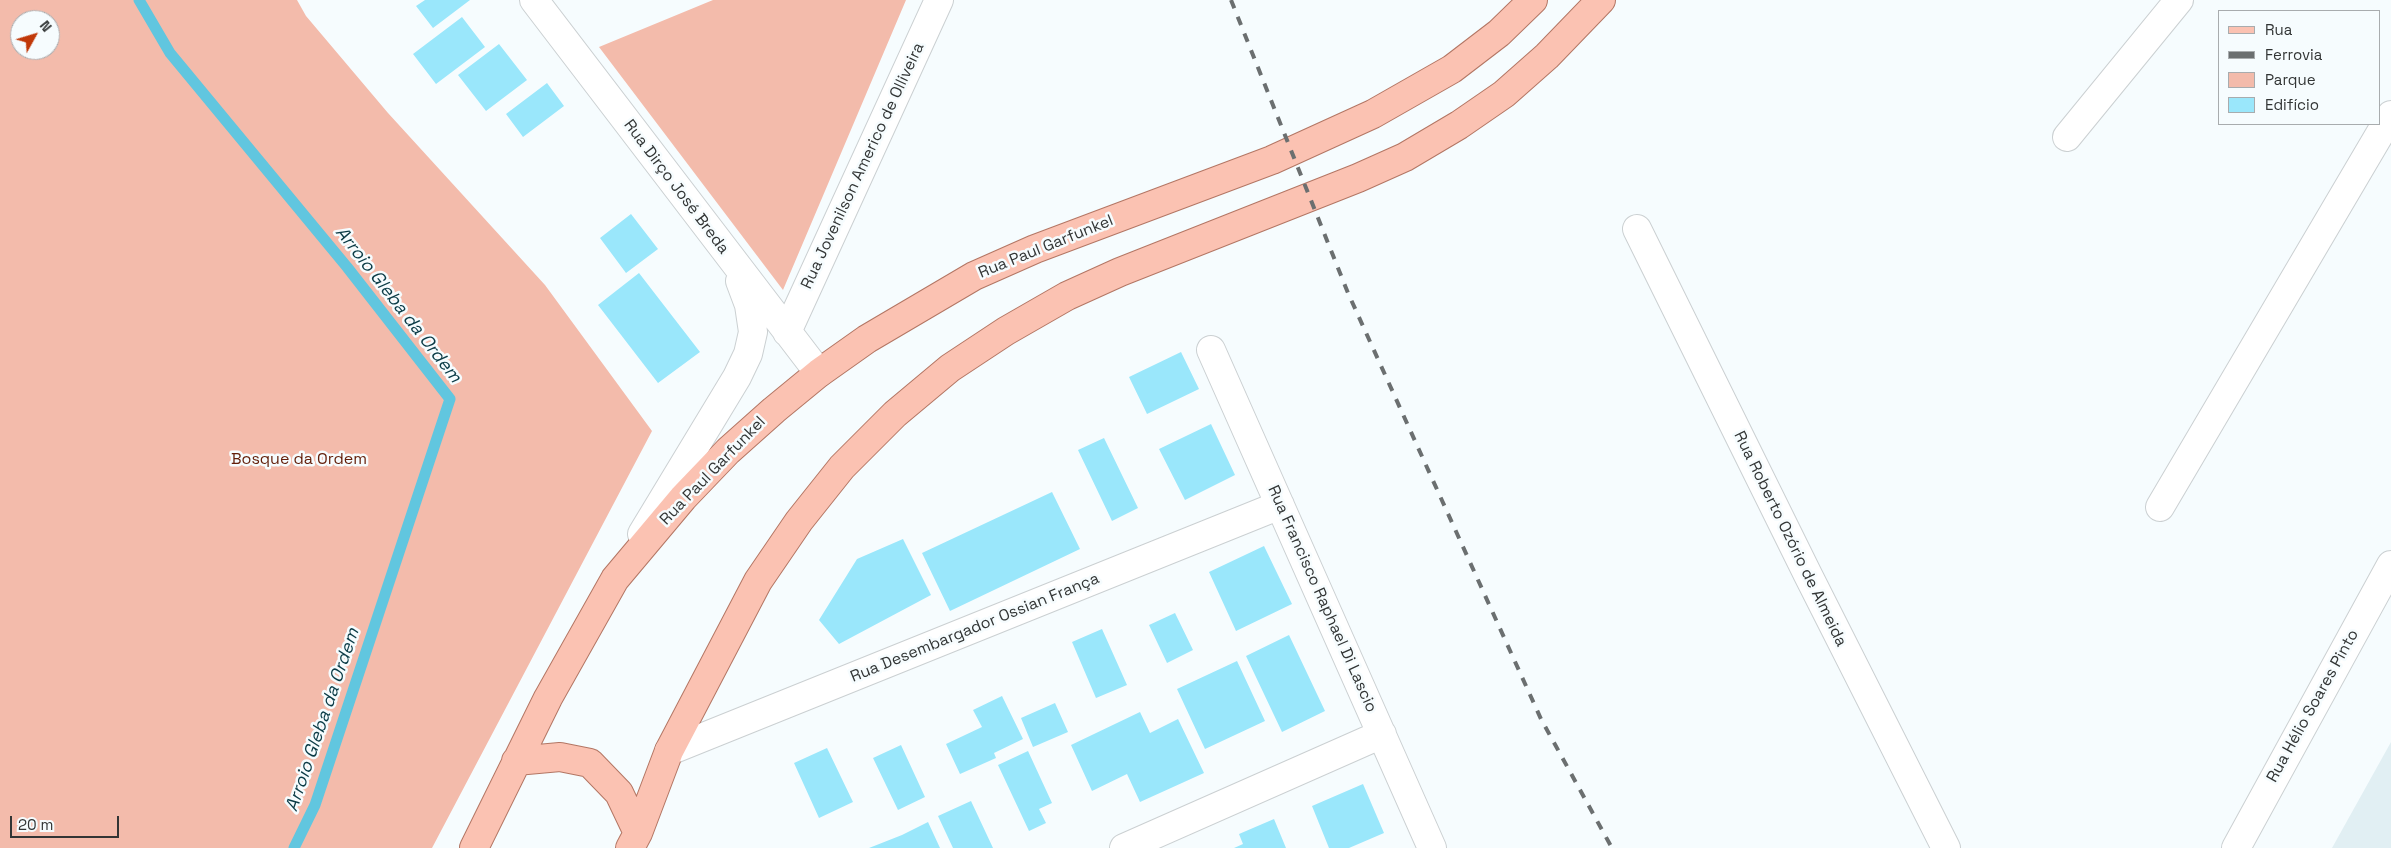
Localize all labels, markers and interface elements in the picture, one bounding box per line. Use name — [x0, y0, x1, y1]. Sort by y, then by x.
north arrow — [10, 10, 60, 60]
legend — [2218, 10, 2381, 125]
text: N — [36, 17, 56, 35]
text: Rua — [2265, 20, 2292, 39]
street label: Rua Jovenilson Americo de Olliveira — [797, 40, 929, 292]
text: Ferrovia — [2265, 45, 2322, 64]
text: Parque — [2265, 70, 2316, 89]
text: Edifício — [2265, 95, 2319, 114]
street label: Rua Dirço José Breda — [619, 116, 733, 258]
street label: Rua Paul Garfunkel — [976, 211, 1116, 283]
water label: Arroio Gleba da Ordem — [330, 223, 466, 387]
street label: Rua Paul Garfunkel — [656, 413, 770, 529]
street label: Rua Roberto Ozório de Almeida — [1729, 428, 1851, 650]
park label: Bosque da Ordem — [231, 450, 367, 470]
street label: Rua Francisco Raphael Di Lascio — [1263, 483, 1381, 715]
street label: Rua Desembargador Ossian França — [848, 569, 1102, 687]
water label: Arroio Gleba da Ordem — [282, 626, 364, 814]
street label: Rua Hélio Soares Pinto — [2263, 626, 2363, 786]
scale bar — [12, 806, 121, 838]
text: 20 m — [18, 815, 53, 834]

